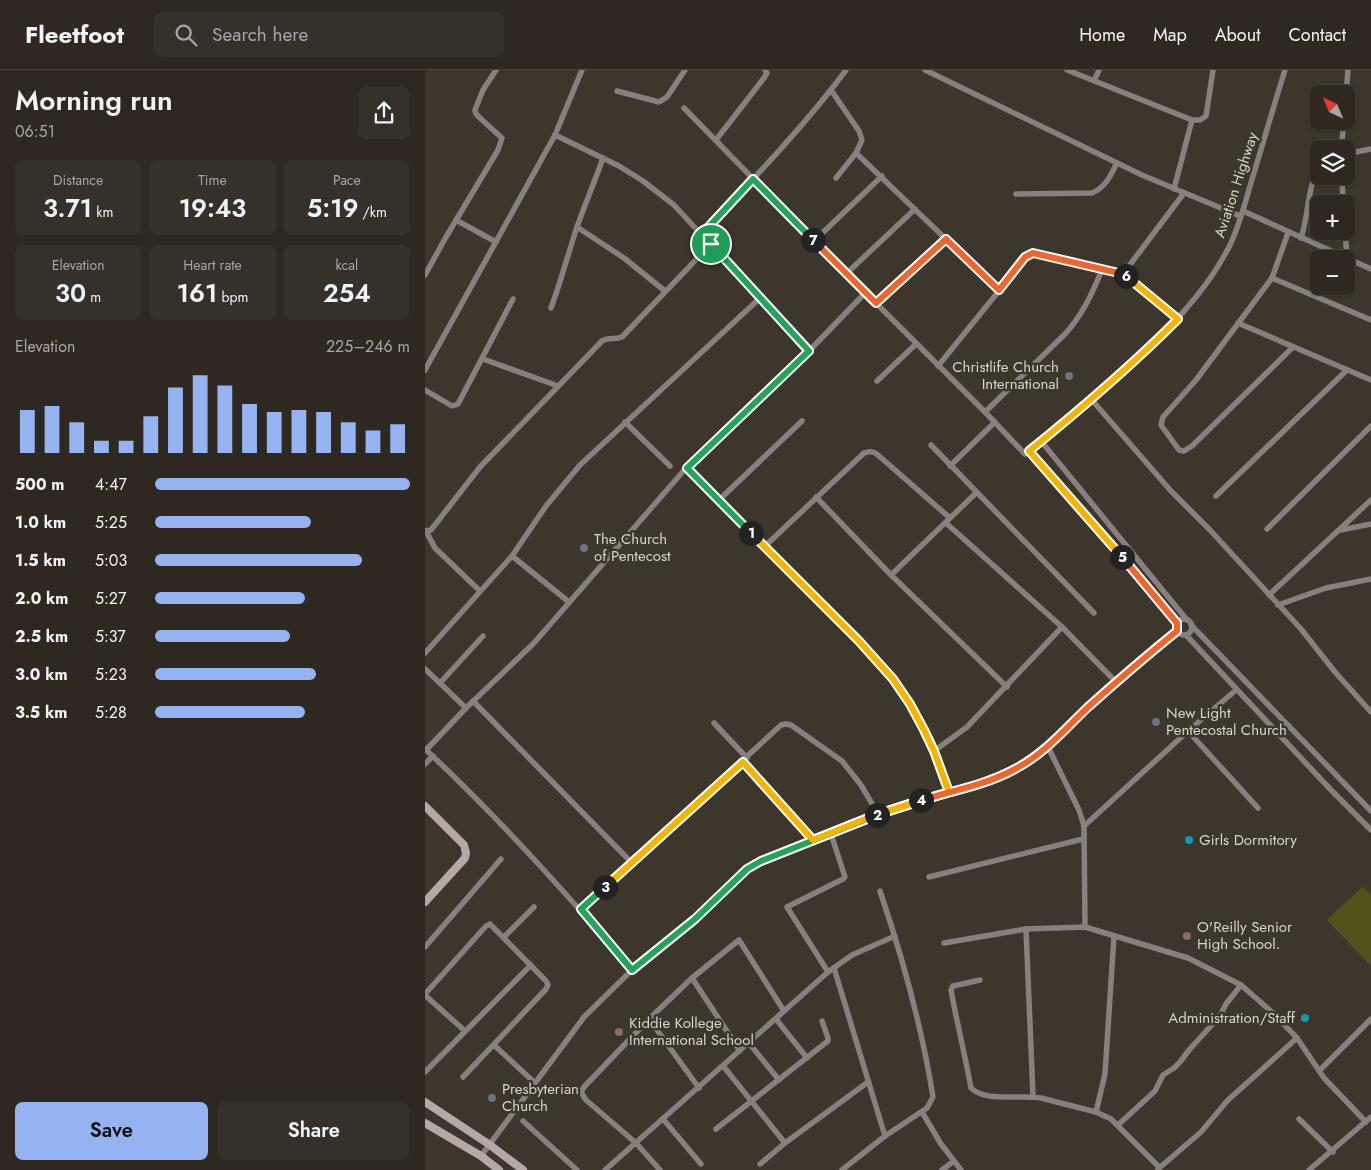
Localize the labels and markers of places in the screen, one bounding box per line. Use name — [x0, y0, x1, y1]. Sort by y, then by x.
pin — [690, 223, 732, 265]
pin: 7 — [801, 228, 825, 252]
pin: 6 — [1113, 264, 1139, 288]
place label: Christlife Church International — [952, 356, 1059, 395]
marker: Christlife Church International — [1063, 370, 1075, 382]
pin: 1 — [739, 520, 763, 546]
place label: The Church of Pentecost — [594, 528, 671, 567]
marker: The Church of Pentecost — [578, 542, 590, 554]
pin: 5 — [1109, 544, 1135, 570]
place label: New Light Pentecostal Church — [1166, 702, 1287, 741]
marker: New Light Pentecostal Church — [1150, 716, 1162, 728]
pin: 4 — [909, 788, 933, 812]
pin: 2 — [865, 802, 889, 828]
place label: Girls Dormitory — [1199, 829, 1297, 851]
marker: Girls Dormitory — [1183, 834, 1195, 846]
pin: 3 — [593, 874, 617, 900]
place label: O'Reilly Senior High School. — [1197, 916, 1293, 955]
marker: O'Reilly Senior High School. — [1181, 930, 1193, 942]
place label: Administration/Staff — [1168, 1007, 1296, 1029]
place label: Kiddie Kollege International School — [629, 1012, 754, 1051]
marker: Administration/Staff — [1299, 1012, 1311, 1024]
marker: Kiddie Kollege International School — [613, 1026, 625, 1038]
place label: Presbyterian Church — [502, 1078, 579, 1117]
marker: Presbyterian Church — [486, 1092, 498, 1104]

